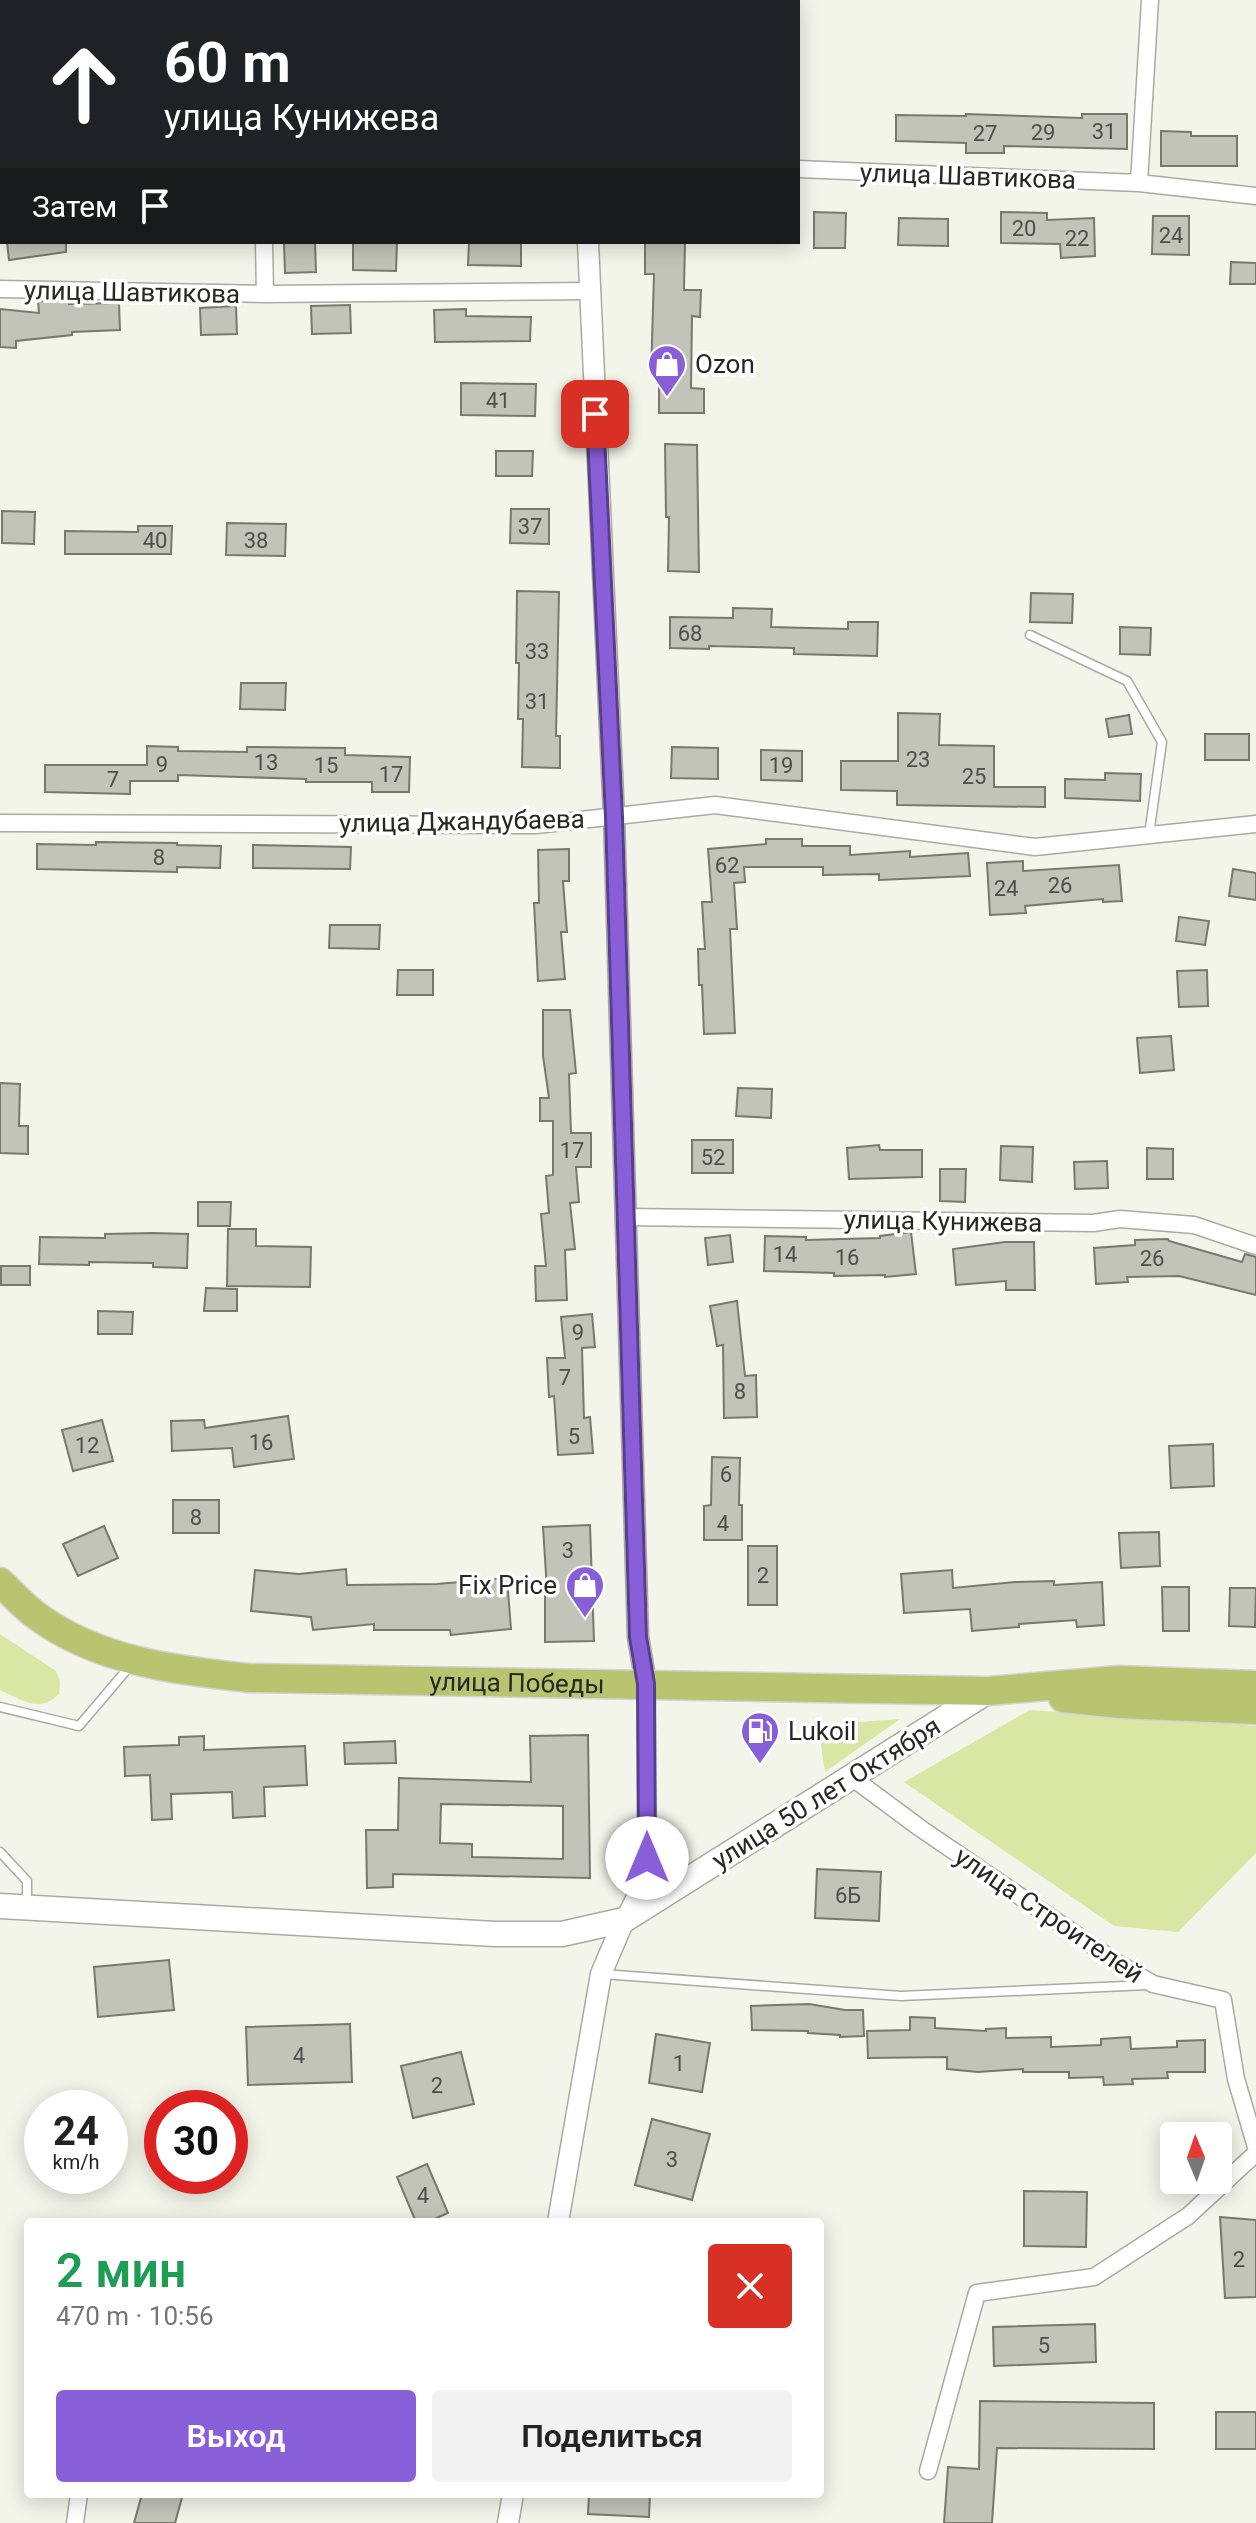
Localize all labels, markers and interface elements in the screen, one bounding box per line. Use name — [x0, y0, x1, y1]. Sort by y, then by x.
text: 60 m — [164, 30, 291, 96]
icon: ahead — [32, 32, 136, 136]
text: улица Кунижева — [164, 97, 439, 139]
house number: 31 — [1092, 119, 1116, 144]
house number: 29 — [1031, 120, 1055, 145]
house number: 27 — [973, 121, 997, 146]
street label: улица Шавтикова — [859, 157, 1077, 195]
icon: arrive — [133, 184, 177, 228]
text: Затем — [32, 189, 117, 224]
house number: 20 — [1012, 216, 1036, 241]
house number: 24 — [1159, 223, 1183, 248]
house number: 22 — [1065, 226, 1089, 251]
street label: улица Шавтикова — [24, 275, 240, 309]
shop icon: Ozon — [646, 343, 688, 398]
place label: Ozon — [695, 349, 755, 379]
pin — [561, 380, 629, 448]
house number: 41 — [486, 388, 510, 413]
icon: arrive — [573, 392, 617, 436]
house number: 37 — [518, 514, 542, 539]
house number: 40 — [143, 528, 167, 553]
house number: 38 — [244, 528, 268, 553]
house number: 68 — [678, 621, 702, 646]
house number: 33 — [525, 639, 549, 664]
house number: 31 — [525, 689, 549, 714]
house number: 23 — [906, 747, 930, 772]
house number: 13 — [254, 750, 278, 775]
house number: 9 — [156, 752, 168, 777]
house number: 15 — [314, 753, 338, 778]
house number: 19 — [769, 753, 793, 778]
house number: 17 — [379, 762, 403, 787]
house number: 25 — [962, 764, 986, 789]
house number: 7 — [107, 767, 119, 792]
street label: улица Джандубаева — [339, 804, 585, 838]
house number: 8 — [153, 845, 165, 870]
house number: 62 — [715, 853, 739, 878]
house number: 26 — [1048, 873, 1072, 898]
house number: 24 — [994, 876, 1018, 901]
house number: 17 — [560, 1138, 584, 1163]
house number: 52 — [701, 1145, 725, 1170]
street label: улица Кунижева — [843, 1204, 1043, 1238]
house number: 14 — [773, 1242, 797, 1267]
house number: 16 — [835, 1245, 859, 1270]
house number: 26 — [1140, 1246, 1164, 1271]
house number: 9 — [572, 1320, 584, 1345]
house number: 7 — [559, 1365, 571, 1390]
house number: 8 — [734, 1379, 746, 1404]
house number: 5 — [568, 1424, 580, 1449]
house number: 16 — [249, 1430, 273, 1455]
house number: 12 — [75, 1433, 99, 1458]
house number: 6 — [720, 1462, 732, 1487]
house number: 8 — [190, 1505, 202, 1530]
house number: 4 — [717, 1511, 729, 1536]
house number: 3 — [562, 1538, 574, 1563]
house number: 2 — [757, 1563, 769, 1588]
shop icon: Fix Price — [564, 1564, 606, 1619]
place label: Fix Price — [458, 1570, 557, 1600]
street label: улица Победы — [429, 1666, 605, 1699]
fuel station icon: Lukoil — [739, 1710, 781, 1765]
street label: улица 50 лет Октября — [707, 1711, 945, 1875]
place label: Lukoil — [788, 1716, 856, 1746]
position arrow — [605, 1816, 689, 1900]
street label: улица Строителей — [949, 1841, 1149, 1989]
house number: 6Б — [835, 1883, 861, 1908]
house number: 4 — [293, 2043, 305, 2068]
house number: 1 — [673, 2051, 685, 2076]
house number: 2 — [431, 2073, 443, 2098]
speed limit sign: 30 — [144, 2090, 248, 2194]
text: 24 — [53, 2108, 99, 2155]
north arrow — [1160, 2122, 1232, 2194]
map controls — [1160, 2122, 1232, 2194]
house number: 3 — [666, 2147, 678, 2172]
text: km/h — [53, 2150, 99, 2174]
house number: 4 — [417, 2183, 429, 2208]
text: 2 мин — [56, 2242, 186, 2299]
button: close — [708, 2244, 792, 2328]
house number: 2 — [1233, 2247, 1245, 2272]
text: 470 m · 10:56 — [56, 2301, 214, 2331]
house number: 5 — [1038, 2333, 1050, 2358]
button: Выход — [56, 2390, 416, 2482]
button: Поделиться — [432, 2390, 792, 2482]

